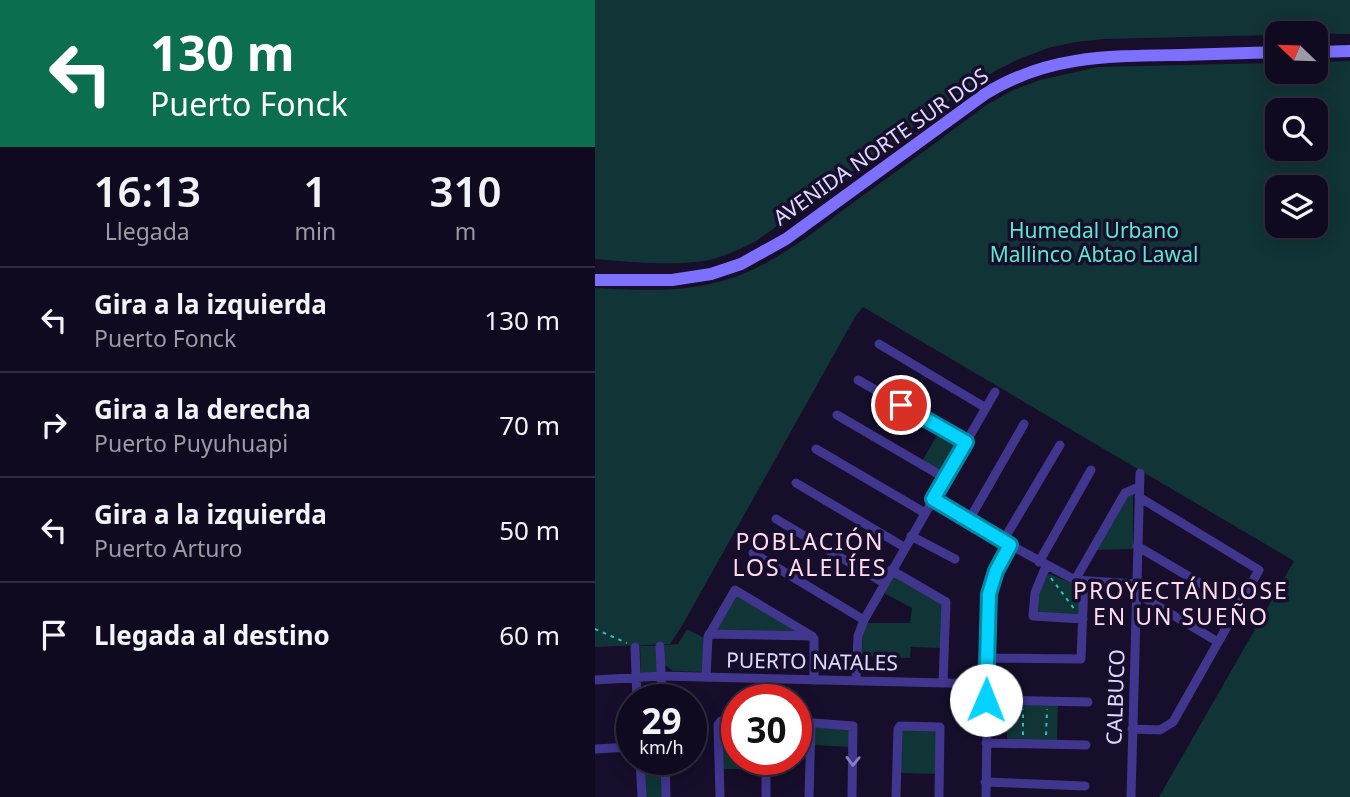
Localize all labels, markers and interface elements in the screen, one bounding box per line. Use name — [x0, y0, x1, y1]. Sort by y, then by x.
text: 130 m — [150, 19, 295, 85]
north arrow — [1265, 21, 1328, 84]
map controls — [1265, 21, 1328, 238]
icon: left — [35, 28, 126, 119]
street label: AVENIDA NORTE SUR DOS — [767, 61, 994, 231]
text: Puerto Fonck — [150, 82, 348, 125]
button: search — [1265, 98, 1328, 161]
text: 16:13 — [93, 162, 201, 219]
text: 1 — [303, 162, 327, 219]
text: 310 — [430, 162, 502, 219]
button: layers — [1265, 175, 1328, 238]
text: Llegada — [105, 215, 190, 247]
text: min — [294, 215, 336, 247]
text: m — [455, 215, 476, 247]
park label: Humedal Urbano Mallinco Abtao Lawal — [990, 216, 1198, 268]
text: Gira a la izquierda — [94, 286, 327, 322]
icon: left — [35, 301, 73, 339]
text: 130 m — [484, 302, 560, 338]
text: Puerto Fonck — [94, 322, 236, 354]
pin — [871, 375, 931, 435]
icon: arrive — [882, 386, 920, 424]
text: Gira a la derecha — [94, 391, 311, 427]
icon: right — [35, 406, 73, 444]
text: 70 m — [499, 407, 560, 443]
text: Puerto Puyuhuapi — [94, 427, 288, 459]
text: Gira a la izquierda — [94, 496, 327, 532]
icon: left — [35, 511, 73, 549]
text: 50 m — [499, 512, 560, 548]
district label: POBLACIÓN LOS ALELÍES — [733, 525, 887, 583]
text: Puerto Arturo — [94, 532, 242, 564]
district label: PROYECTÁNDOSE EN UN SUEÑO — [1073, 574, 1289, 632]
icon: arrive — [35, 616, 73, 654]
text: Llegada al destino — [94, 617, 330, 653]
text: 60 m — [499, 617, 560, 653]
street label: PUERTO NATALES — [726, 646, 898, 676]
street label: CALBUCO — [1099, 649, 1131, 745]
position arrow — [949, 663, 1023, 737]
speed limit sign: 30 — [721, 684, 812, 775]
text: 29 — [641, 697, 682, 744]
text: km/h — [639, 735, 684, 759]
one-way arrow — [845, 756, 860, 767]

